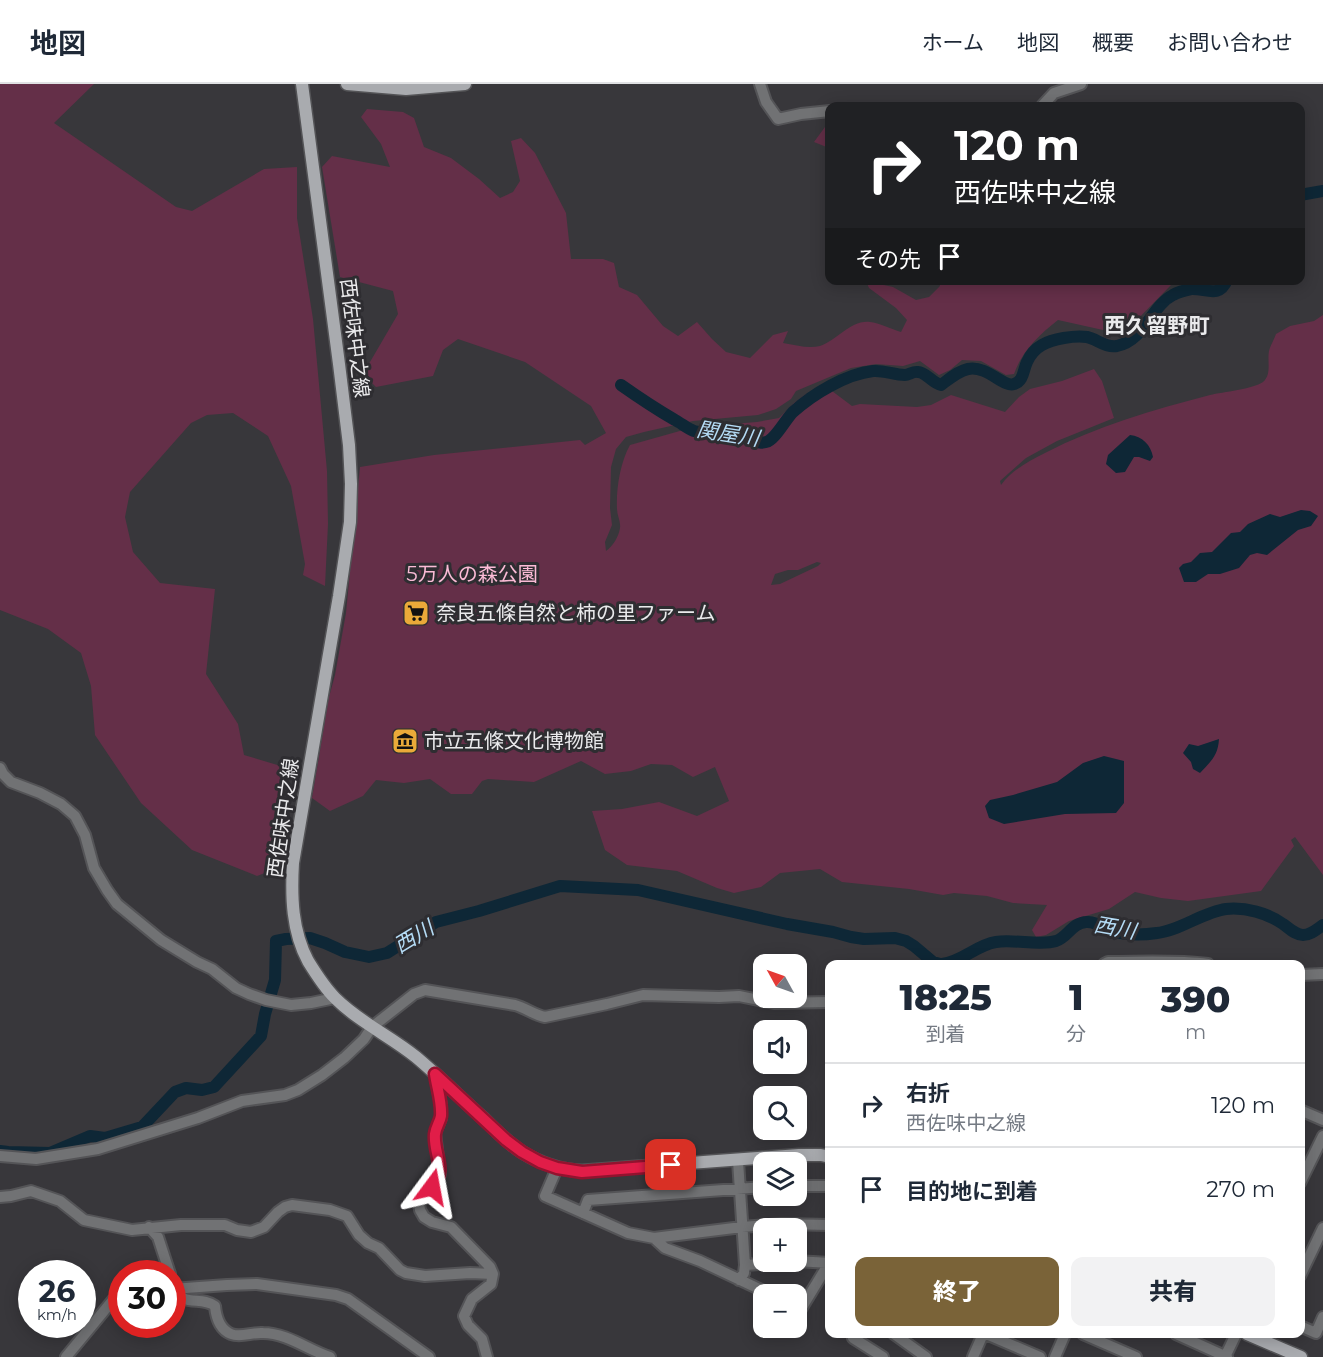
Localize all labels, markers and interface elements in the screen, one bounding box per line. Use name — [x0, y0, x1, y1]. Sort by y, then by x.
text: 地図 — [30, 26, 86, 60]
text: ホーム — [922, 30, 984, 55]
text: 地図 — [1017, 30, 1059, 55]
text: 概要 — [1092, 30, 1134, 55]
text: お問い合わせ — [1167, 30, 1293, 55]
text: 120 m — [954, 119, 1080, 171]
icon: right — [855, 126, 933, 204]
text: 西佐味中之線 — [954, 176, 1116, 209]
icon: arrive — [933, 240, 966, 273]
text: その先 — [855, 246, 921, 273]
street label: 西佐味中之線 — [336, 277, 374, 399]
district label: 西久留野町 — [1105, 313, 1210, 338]
water label: 関屋川 — [695, 416, 763, 451]
park label: 5万人の森公園 — [406, 562, 538, 586]
supermarket icon: 奈良五條自然と柿の里ファーム — [401, 598, 431, 628]
place label: 奈良五條自然と柿の里ファーム — [436, 601, 715, 625]
museum icon: 市立五條文化博物館 — [390, 726, 420, 756]
place label: 市立五條文化博物館 — [424, 729, 604, 753]
street label: 西佐味中之線 — [263, 757, 303, 879]
water label: 西川 — [1092, 912, 1140, 944]
water label: 西川 — [389, 914, 440, 958]
north arrow — [753, 954, 807, 1008]
map controls — [753, 954, 807, 1338]
text: 18:25 — [899, 975, 992, 1019]
text: 1 — [1069, 975, 1084, 1019]
text: 390 — [1161, 977, 1230, 1021]
button: sound — [753, 1020, 807, 1074]
text: m — [1185, 1020, 1206, 1044]
text: 到着 — [926, 1022, 966, 1046]
text: 分 — [1066, 1022, 1086, 1046]
text: 右折 — [906, 1080, 950, 1107]
button: search — [753, 1086, 807, 1140]
icon: right — [855, 1089, 888, 1122]
text: 120 m — [1211, 1092, 1275, 1119]
text: 西佐味中之線 — [906, 1111, 1026, 1135]
pin — [645, 1139, 696, 1190]
icon: arrive — [654, 1148, 687, 1181]
button: layers — [753, 1152, 807, 1206]
position arrow — [400, 1155, 464, 1219]
icon: arrive — [855, 1173, 888, 1206]
text: 270 m — [1206, 1176, 1275, 1203]
text: 目的地に到着 — [906, 1178, 1038, 1205]
button: + — [753, 1218, 807, 1272]
button: 終了 — [855, 1257, 1059, 1326]
button: 共有 — [1071, 1257, 1275, 1326]
speed limit sign: 30 — [108, 1260, 186, 1338]
text: 26 — [39, 1273, 75, 1310]
button: − — [753, 1284, 807, 1338]
text: km/h — [37, 1305, 77, 1324]

